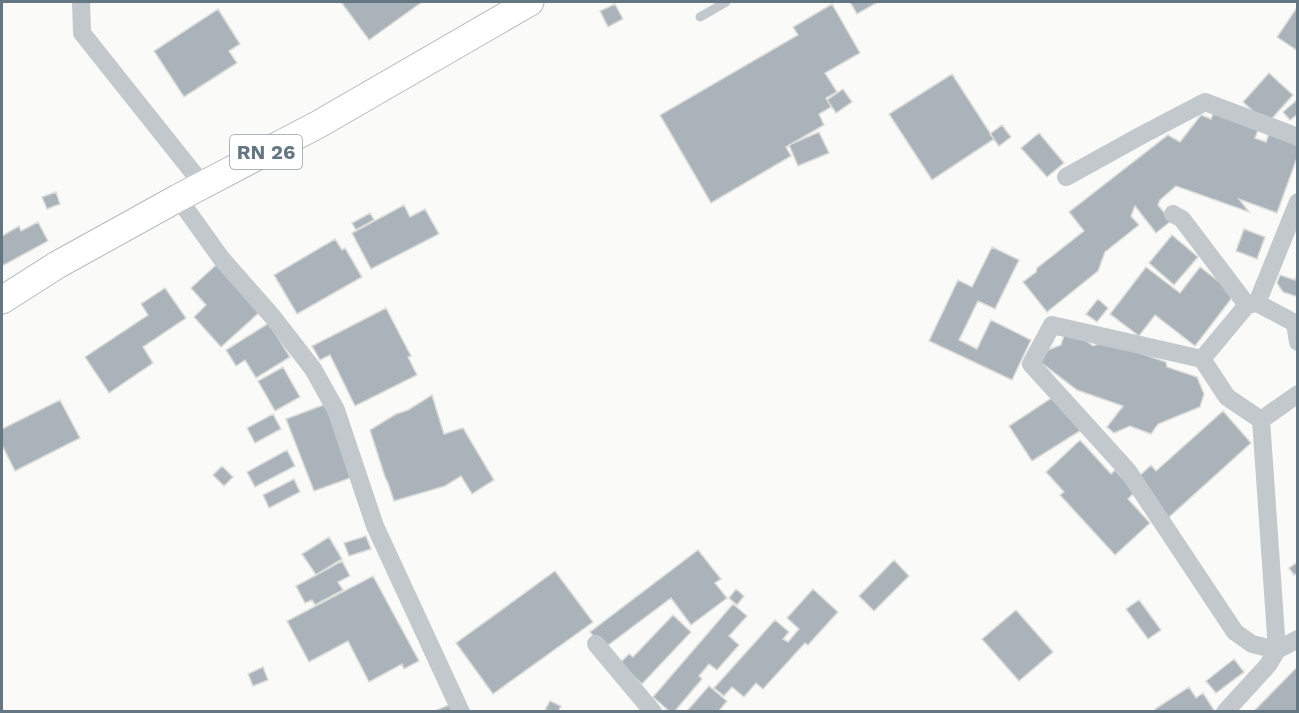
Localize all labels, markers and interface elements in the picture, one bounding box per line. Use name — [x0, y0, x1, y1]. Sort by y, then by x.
road number: RN 26 — [230, 135, 302, 169]

